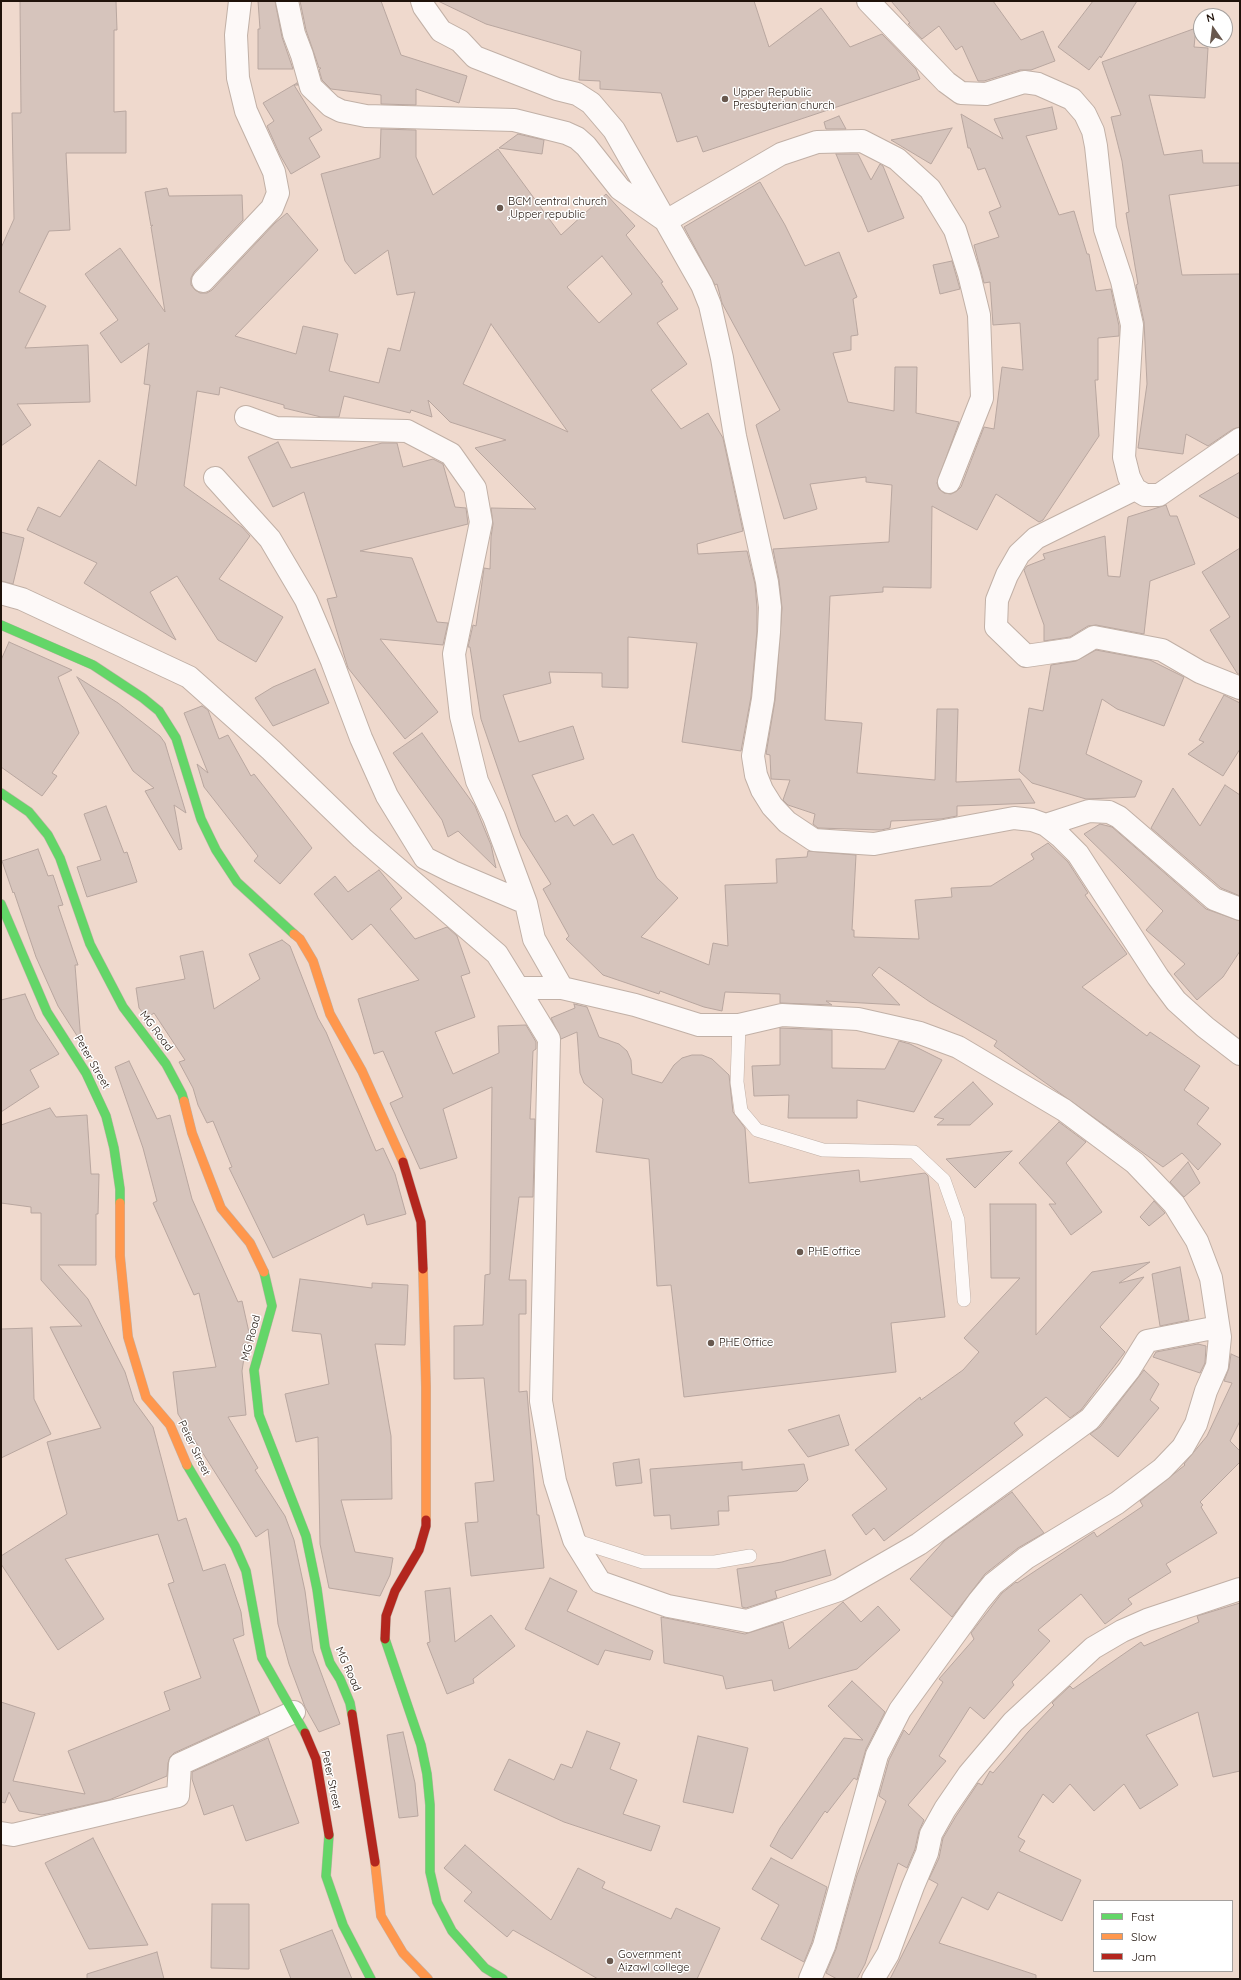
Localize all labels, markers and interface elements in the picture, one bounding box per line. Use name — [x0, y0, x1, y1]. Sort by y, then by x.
north arrow — [1193, 8, 1233, 48]
text: N — [1205, 10, 1216, 25]
place label: Upper Republic Presbyterian church — [733, 86, 834, 112]
marker: Upper Republic Presbyterian church — [720, 94, 730, 104]
place label: BCM central church ,Upper republic — [508, 195, 607, 221]
marker: BCM central church ,Upper republic — [495, 203, 505, 213]
street label: MG Road — [137, 1008, 175, 1054]
street label: Peter Street — [71, 1033, 113, 1091]
place label: PHE office — [808, 1245, 861, 1259]
marker: PHE office — [795, 1247, 805, 1257]
street label: MG Road — [239, 1314, 263, 1362]
place label: PHE Office — [719, 1336, 773, 1350]
marker: PHE Office — [706, 1338, 716, 1348]
street label: Peter Street — [175, 1418, 213, 1478]
street label: MG Road — [332, 1645, 364, 1693]
street label: Peter Street — [318, 1749, 344, 1811]
legend — [1093, 1900, 1233, 1972]
text: Fast — [1131, 1909, 1155, 1924]
text: Slow — [1131, 1929, 1157, 1944]
place label: Government Aizawl college — [618, 1948, 689, 1974]
text: Jam — [1131, 1949, 1156, 1964]
marker: Government Aizawl college — [605, 1956, 615, 1966]

